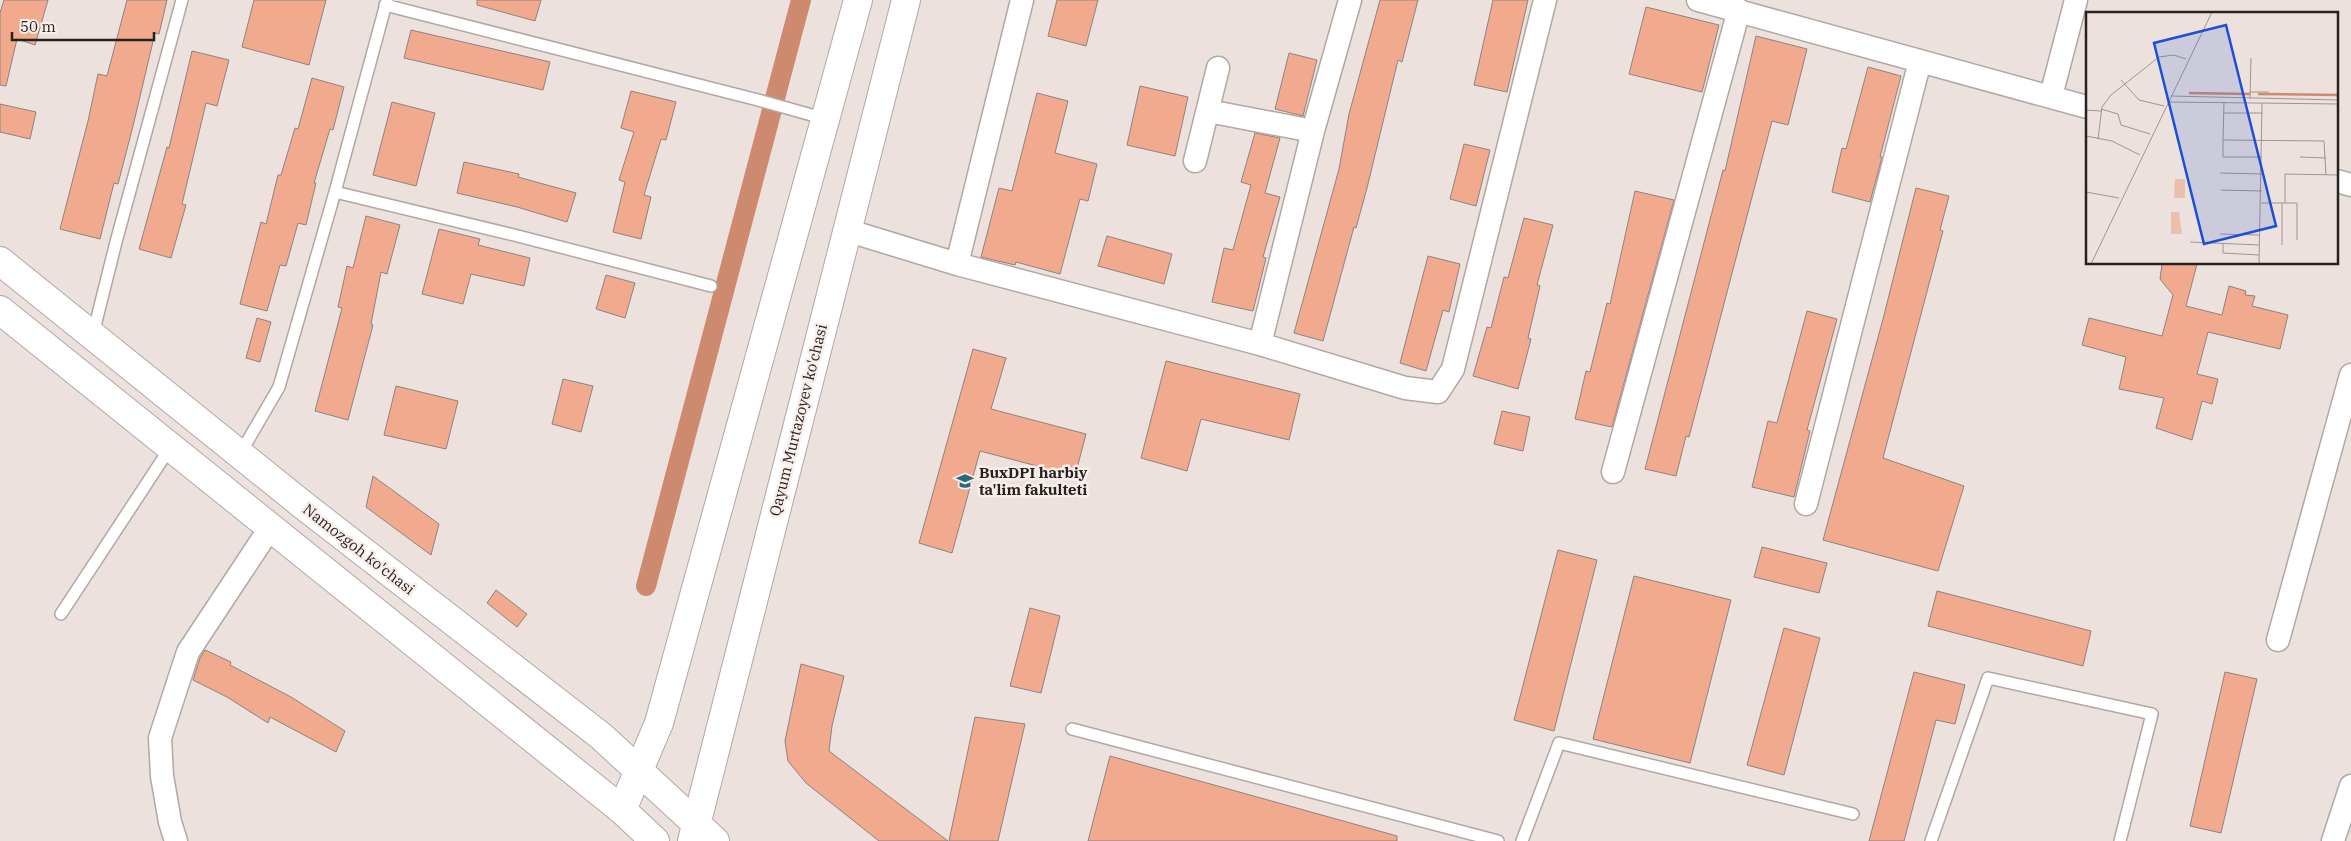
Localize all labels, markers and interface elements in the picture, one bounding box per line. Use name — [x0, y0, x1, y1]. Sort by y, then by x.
scale bar — [12, 10, 155, 42]
inset map — [2086, 12, 2338, 265]
text: 50 m — [20, 17, 56, 36]
street label: Qayum Murtazoyev ko'chasi — [765, 322, 831, 518]
place label: BuxDPI harbiy ta'lim fakulteti — [979, 463, 1088, 499]
school or university icon: BuxDPI harbiy ta'lim fakulteti — [955, 471, 975, 491]
street label: Namozgoh ko'chasi — [299, 499, 419, 599]

